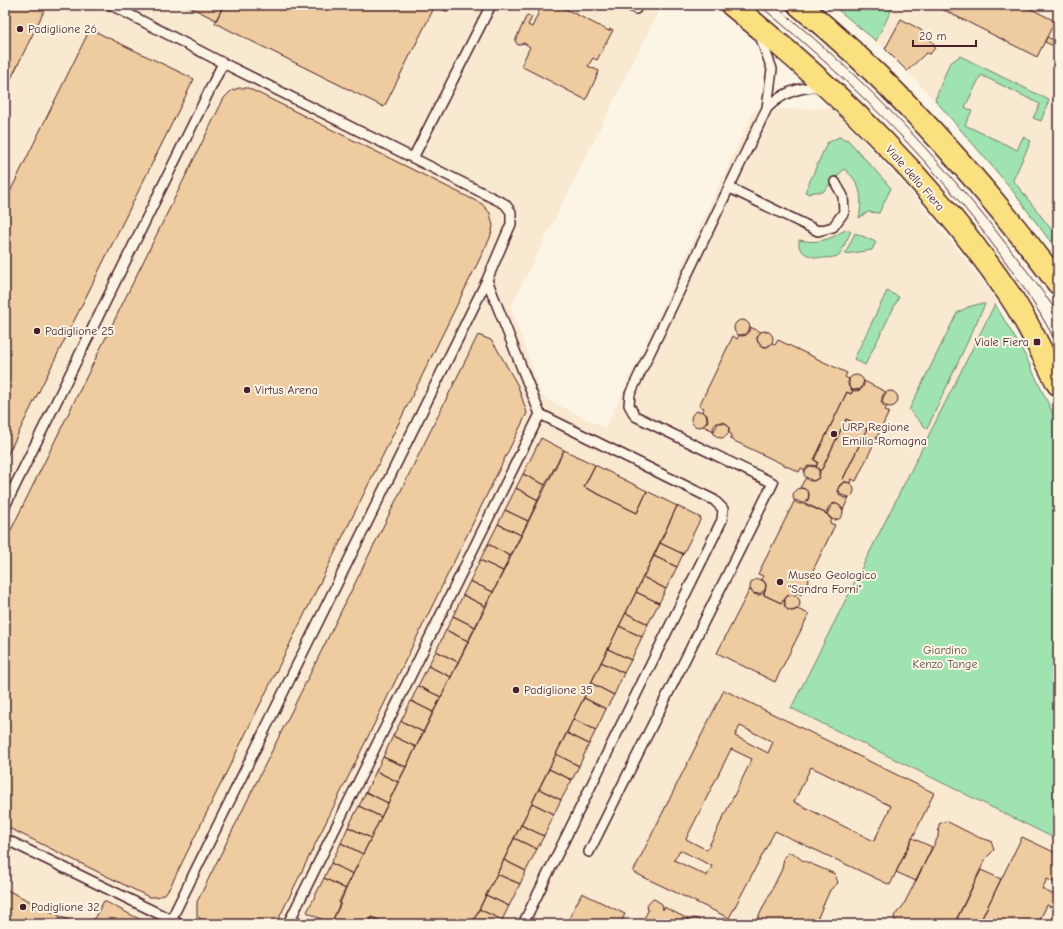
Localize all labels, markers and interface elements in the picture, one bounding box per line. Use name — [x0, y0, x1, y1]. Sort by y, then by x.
place label: Padiglione 26 — [28, 22, 97, 36]
scale bar — [913, 22, 976, 48]
marker: Padiglione 26 — [15, 24, 25, 34]
text: 20 m — [919, 29, 947, 43]
street label: Viale della Fiera — [883, 142, 947, 214]
place label: Padiglione 25 — [45, 324, 114, 338]
marker: Padiglione 25 — [32, 326, 42, 336]
place label: Viale Fiera — [975, 335, 1029, 349]
marker: Viale Fiera — [1032, 337, 1042, 347]
place label: Virtus Arena — [255, 383, 318, 397]
marker: Virtus Arena — [242, 385, 252, 395]
place label: URP Regione Emilia-Romagna — [842, 420, 927, 448]
marker: URP Regione Emilia-Romagna — [829, 429, 839, 439]
place label: Museo Geologico "Sandra Forni" — [788, 568, 877, 596]
marker: Museo Geologico "Sandra Forni" — [775, 577, 785, 587]
park label: Giardino Kenzo Tange — [912, 643, 978, 671]
place label: Padiglione 35 — [524, 683, 593, 697]
marker: Padiglione 35 — [511, 685, 521, 695]
place label: Padiglione 32 — [31, 900, 100, 914]
marker: Padiglione 32 — [18, 902, 28, 912]

